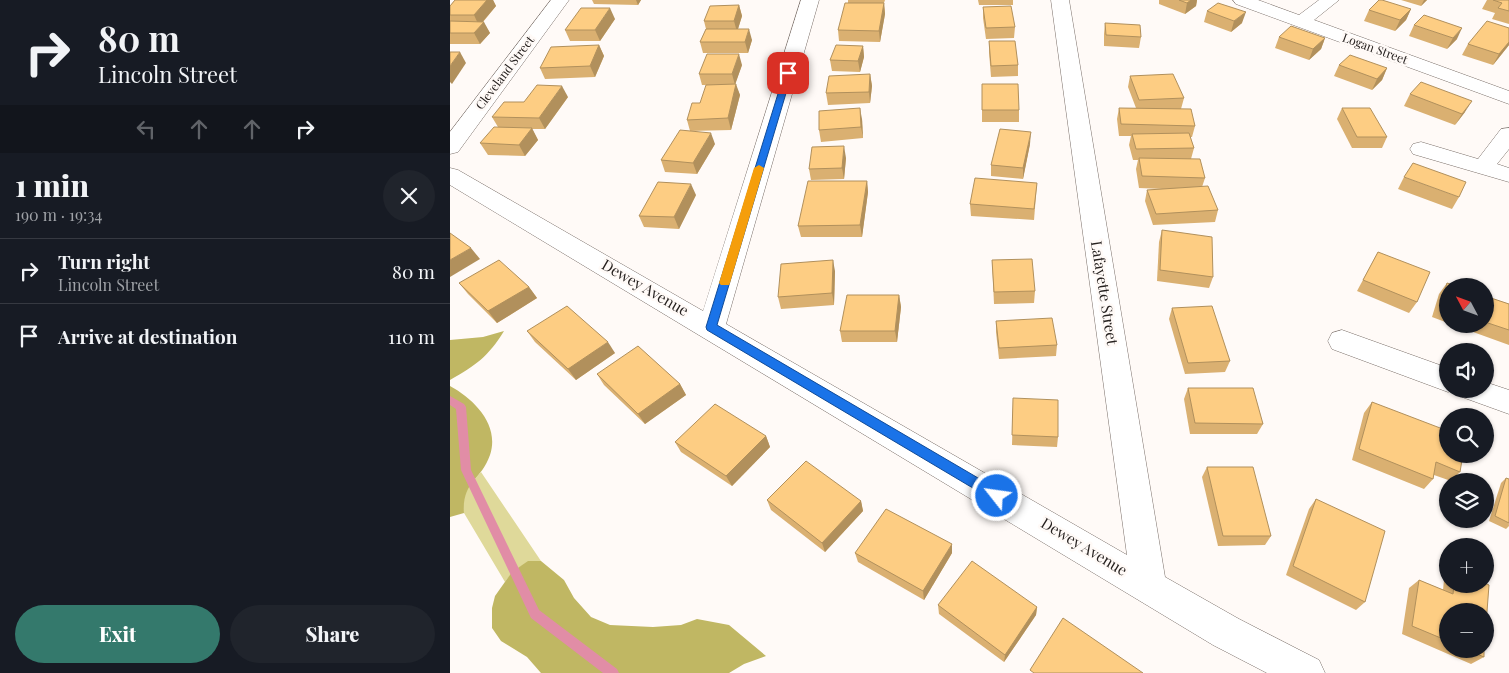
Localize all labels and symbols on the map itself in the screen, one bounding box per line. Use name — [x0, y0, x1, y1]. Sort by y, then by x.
street label: Logan Street — [1341, 29, 1411, 67]
street label: Cleveland Street — [471, 32, 538, 112]
pin — [767, 52, 809, 94]
street label: Lafayette Street — [1087, 239, 1123, 347]
street label: Dewey Avenue — [598, 254, 693, 320]
north arrow — [1439, 278, 1494, 332]
position arrow — [970, 469, 1022, 521]
street label: Dewey Avenue — [1038, 513, 1131, 580]

